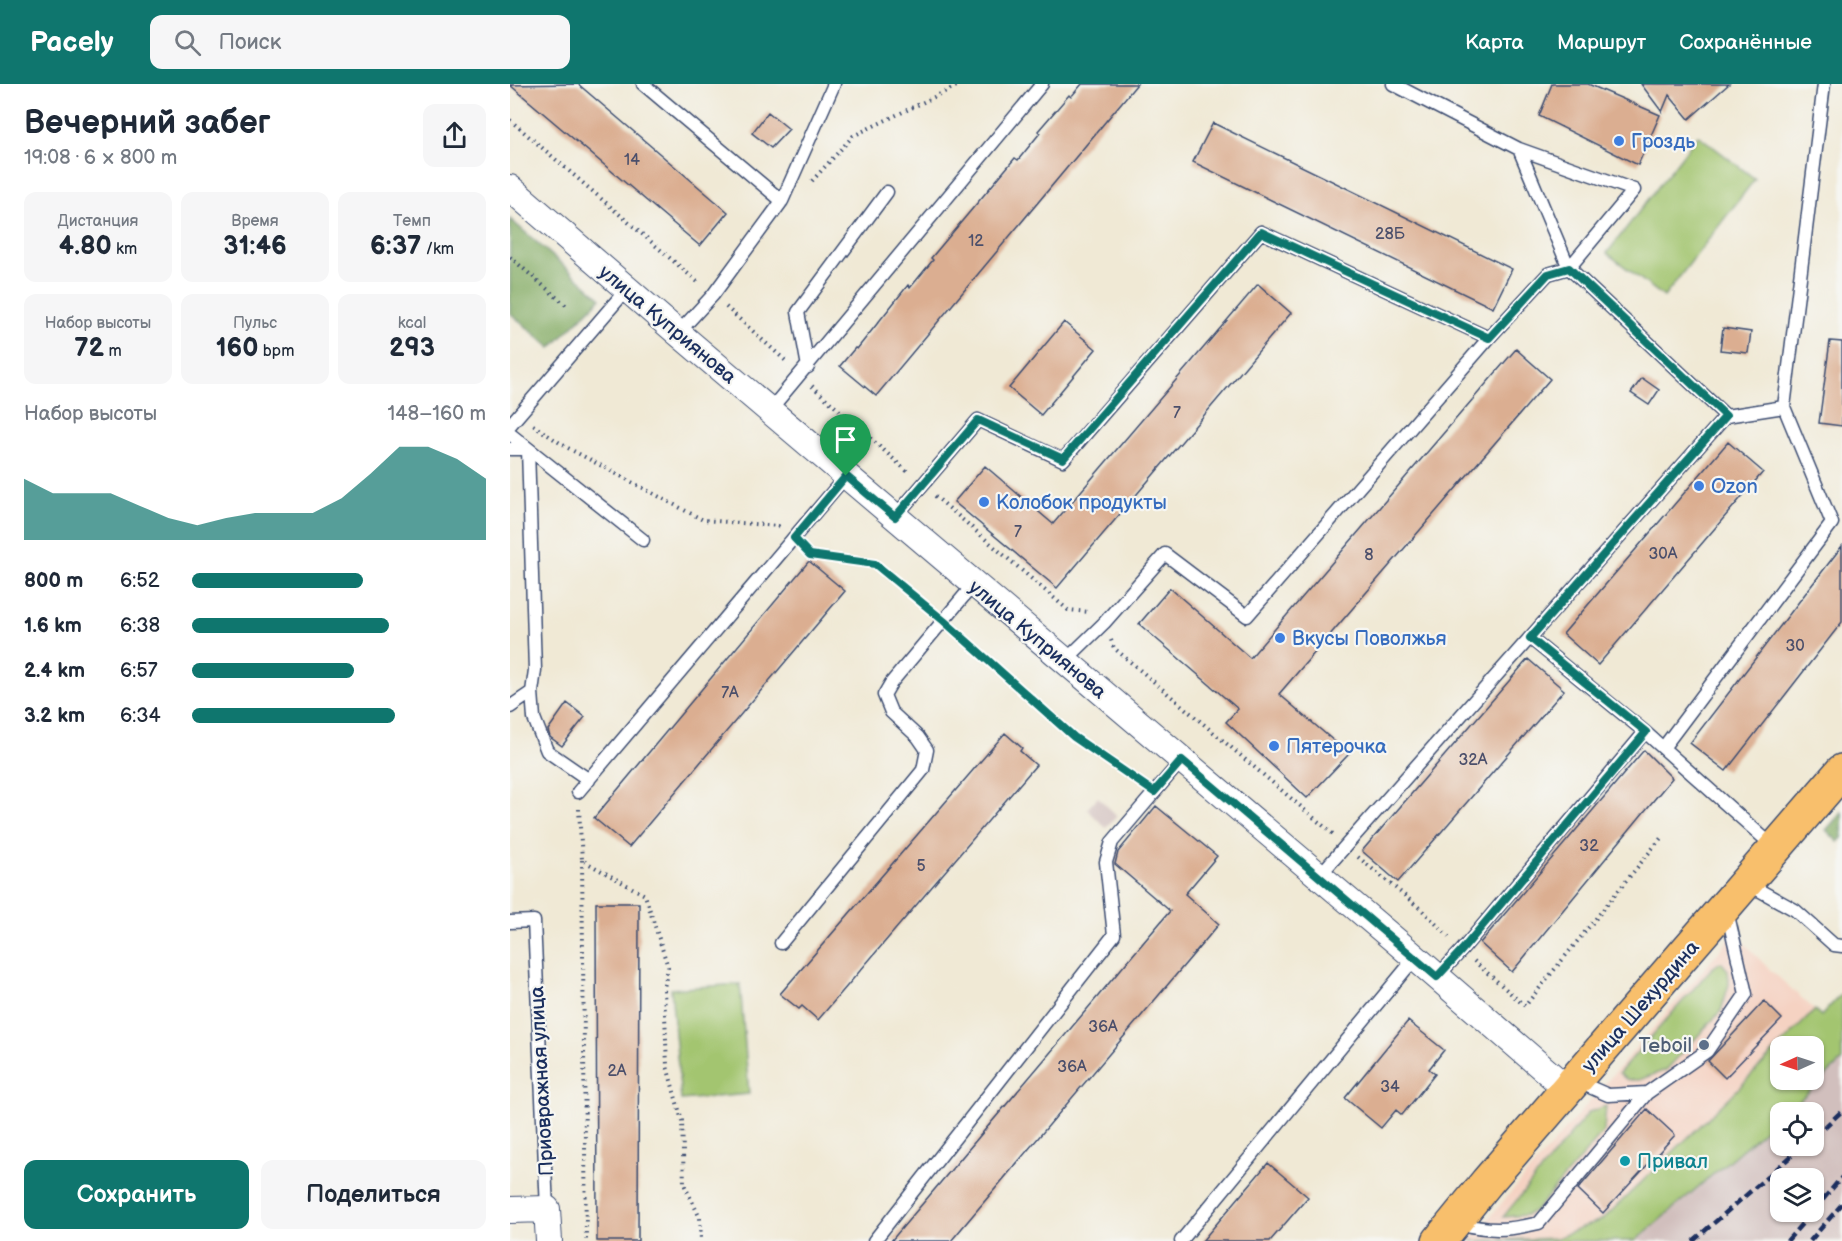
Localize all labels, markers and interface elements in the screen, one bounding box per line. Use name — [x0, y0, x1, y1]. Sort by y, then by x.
search box — [150, 15, 570, 69]
text: Pacely — [30, 26, 114, 59]
icon: search — [171, 26, 204, 59]
text: Поиск — [219, 29, 281, 56]
text: Карта — [1465, 30, 1524, 55]
text: Маршрут — [1557, 30, 1646, 55]
text: Сохранённые — [1679, 30, 1812, 55]
text: Вечерний забег — [24, 103, 271, 143]
button: share — [423, 104, 486, 167]
place label: Гроздь — [1631, 130, 1695, 154]
marker: Гроздь — [1612, 134, 1626, 148]
text: 19:08 · 6 × 800 m — [24, 146, 177, 170]
house number: 14 — [624, 151, 640, 170]
text: Дистанция — [58, 212, 138, 231]
text: Время — [231, 212, 279, 231]
text: Темп — [393, 212, 431, 231]
house number: 28Б — [1375, 225, 1406, 244]
text: 4.80 — [59, 231, 112, 262]
text: 31:46 — [223, 231, 287, 262]
text: 6:37 — [370, 231, 421, 262]
house number: 12 — [968, 232, 984, 251]
text: km — [112, 240, 137, 259]
text: /km — [421, 240, 454, 259]
street label: улица Куприянова — [594, 260, 741, 389]
text: Набор высоты — [45, 314, 151, 333]
text: Пульс — [233, 314, 277, 333]
text: kcal — [398, 314, 426, 333]
text: 72 — [74, 333, 104, 364]
text: 160 — [216, 333, 259, 364]
text: 293 — [389, 333, 435, 364]
text: m — [104, 342, 122, 361]
text: bpm — [259, 342, 294, 361]
text: Набор высоты — [24, 402, 157, 426]
text: 148–160 m — [388, 402, 486, 426]
house number: 7 — [1173, 404, 1181, 423]
pin — [820, 414, 871, 476]
icon: arrive — [829, 423, 862, 456]
place label: Ozon — [1711, 475, 1758, 499]
marker: Ozon — [1692, 479, 1706, 493]
place label: Колобок продукты — [996, 491, 1167, 515]
marker: Колобок продукты — [977, 495, 991, 509]
house number: 7 — [1014, 523, 1022, 542]
house number: 30А — [1649, 545, 1678, 564]
house number: 8 — [1364, 546, 1374, 565]
text: 800 m — [24, 569, 83, 593]
text: 6:52 — [120, 569, 160, 593]
street label: улица Куприянова — [964, 575, 1111, 704]
text: 1.6 km — [24, 614, 82, 638]
text: 6:38 — [120, 614, 160, 638]
place label: Вкусы Поволжья — [1292, 627, 1447, 651]
marker: Вкусы Поволжья — [1273, 631, 1287, 645]
house number: 30 — [1785, 637, 1805, 656]
text: 2.4 km — [24, 659, 85, 683]
text: 6:57 — [120, 659, 158, 683]
house number: 7А — [721, 684, 739, 703]
text: 3.2 km — [24, 704, 85, 728]
text: 6:34 — [120, 704, 161, 728]
place label: Пятерочка — [1286, 735, 1387, 759]
marker: Пятерочка — [1267, 739, 1281, 753]
house number: 32А — [1459, 751, 1488, 770]
house number: 32 — [1579, 837, 1599, 856]
house number: 5 — [916, 857, 926, 876]
street label: улица Шехурдина — [1577, 936, 1705, 1077]
street label: Приовражная улица — [525, 985, 559, 1177]
house number: 36А — [1088, 1018, 1118, 1037]
place label: Teboil — [1638, 1034, 1692, 1058]
north arrow — [1770, 1036, 1824, 1090]
map controls — [1770, 1036, 1824, 1222]
marker: Teboil — [1697, 1038, 1711, 1052]
house number: 36А — [1057, 1058, 1087, 1077]
house number: 2А — [607, 1062, 627, 1081]
house number: 34 — [1380, 1078, 1400, 1097]
button: locate — [1770, 1102, 1824, 1156]
place label: Привал — [1637, 1150, 1708, 1174]
marker: Привал — [1618, 1154, 1632, 1168]
button: Сохранить — [24, 1160, 249, 1229]
button: Поделиться — [261, 1160, 486, 1229]
button: layers — [1770, 1168, 1824, 1222]

